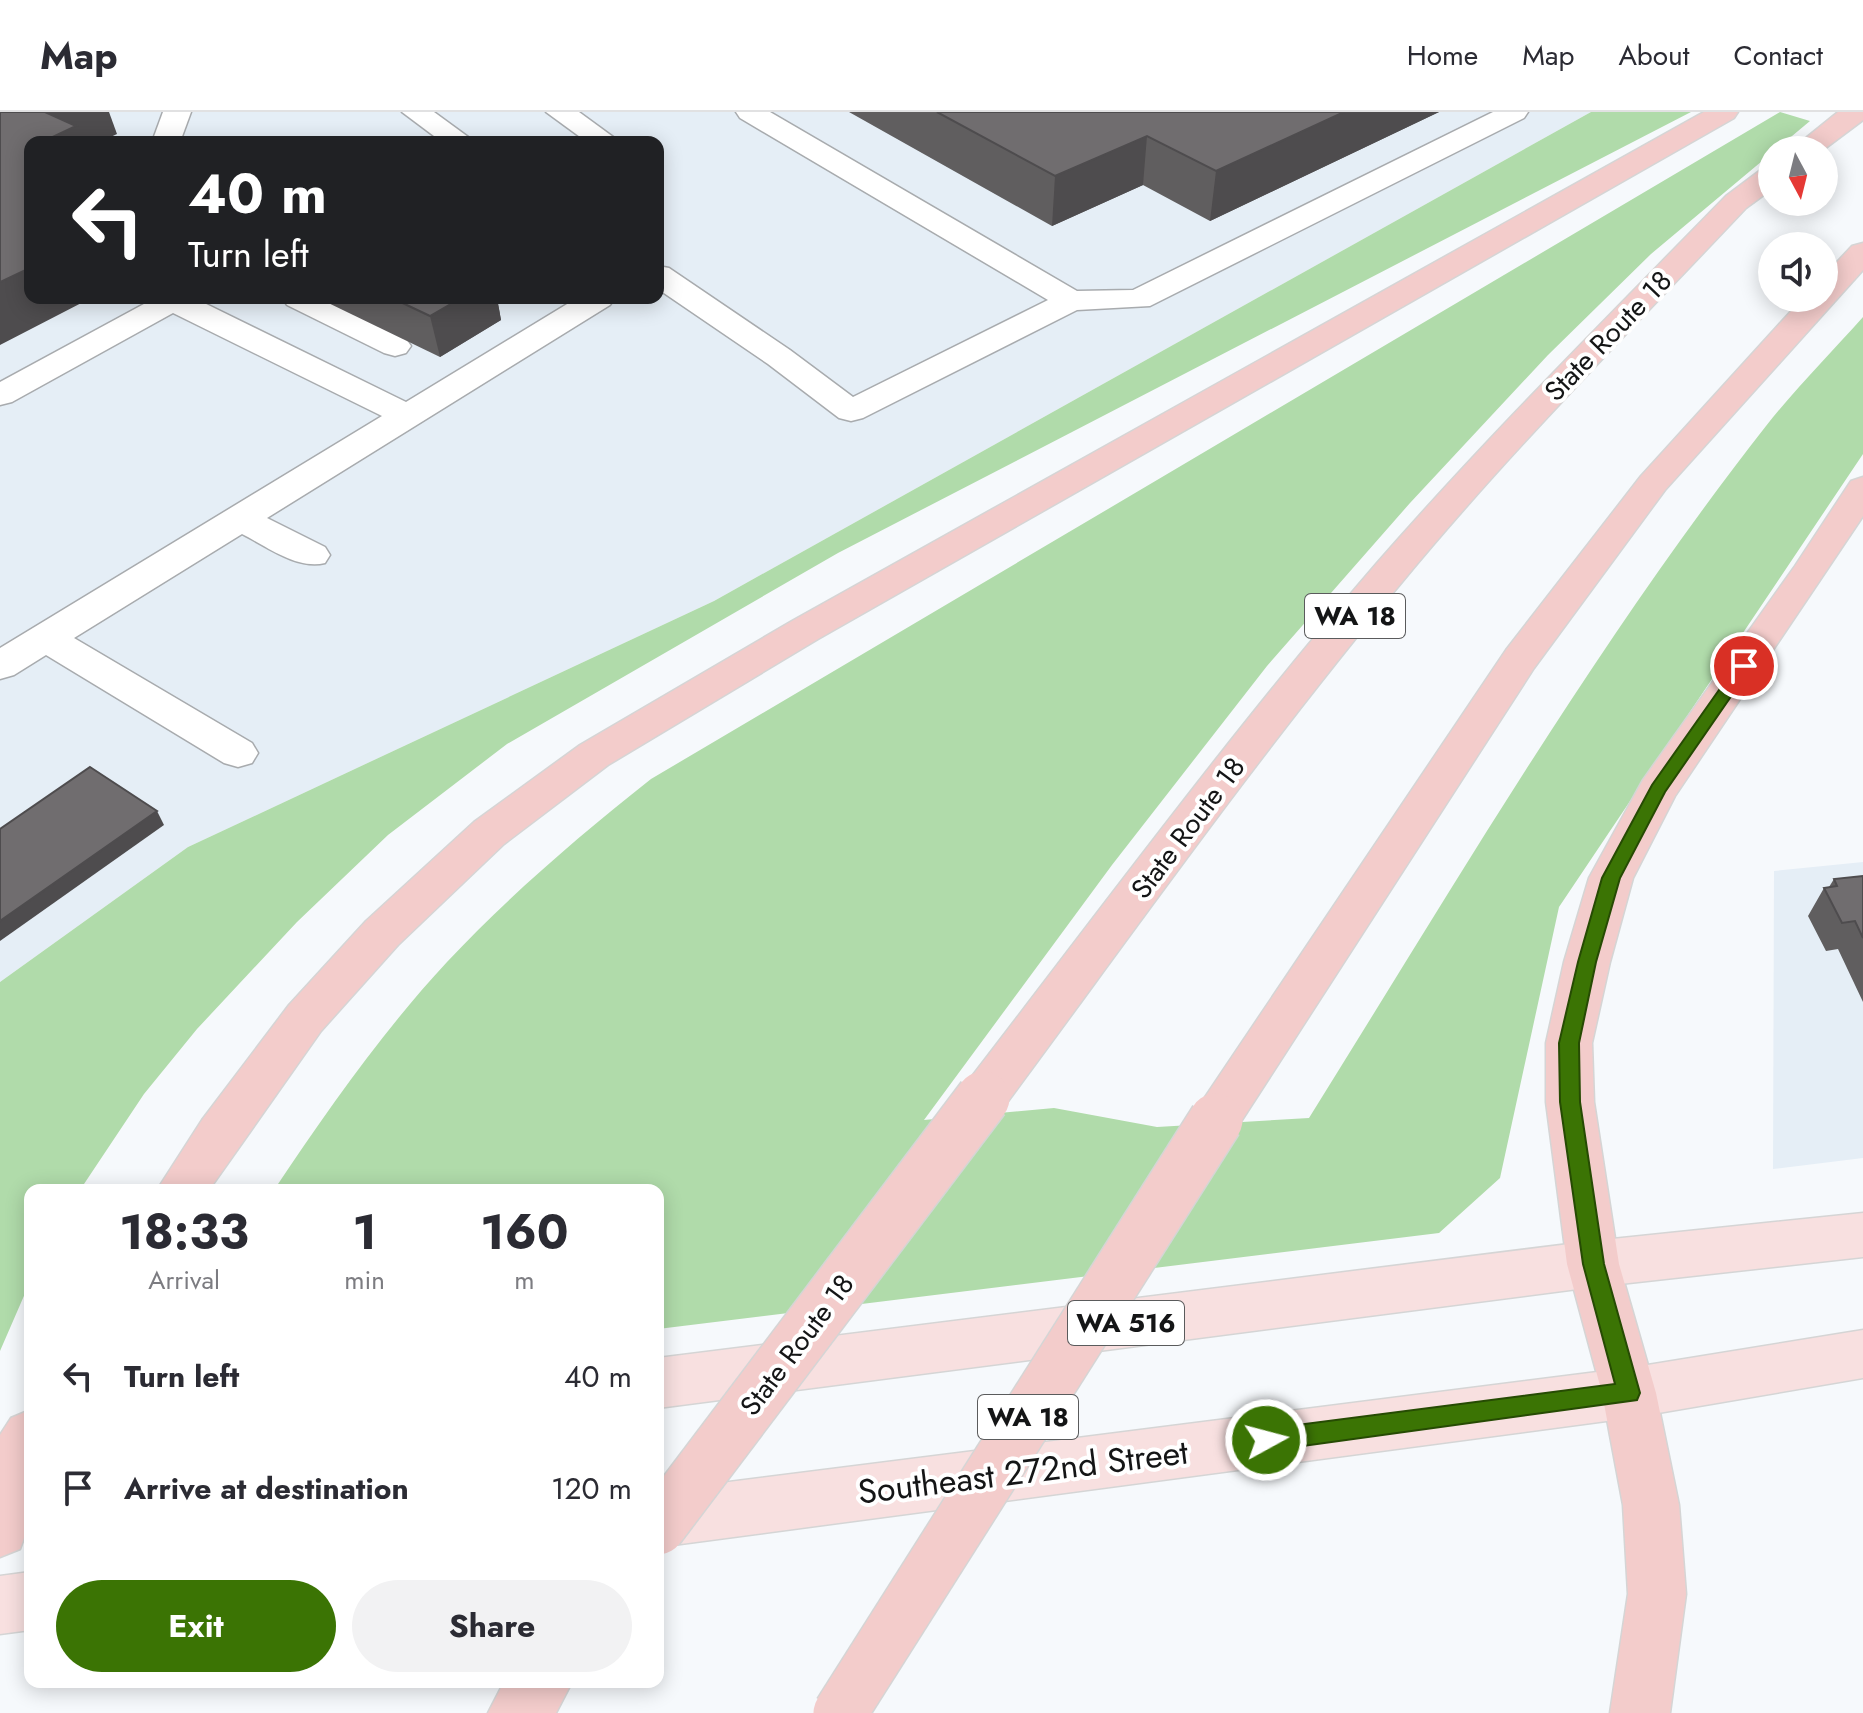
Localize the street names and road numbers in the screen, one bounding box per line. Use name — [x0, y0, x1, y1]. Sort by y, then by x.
street label: State Route 18 — [1535, 261, 1681, 411]
road number: WA 18 — [1305, 594, 1405, 638]
street label: State Route 18 — [1121, 749, 1255, 907]
street label: State Route 18 — [730, 1266, 864, 1424]
road number: WA 516 — [1068, 1301, 1184, 1345]
road number: WA 18 — [978, 1395, 1078, 1439]
street label: Southeast 272nd Street — [855, 1427, 1191, 1517]

